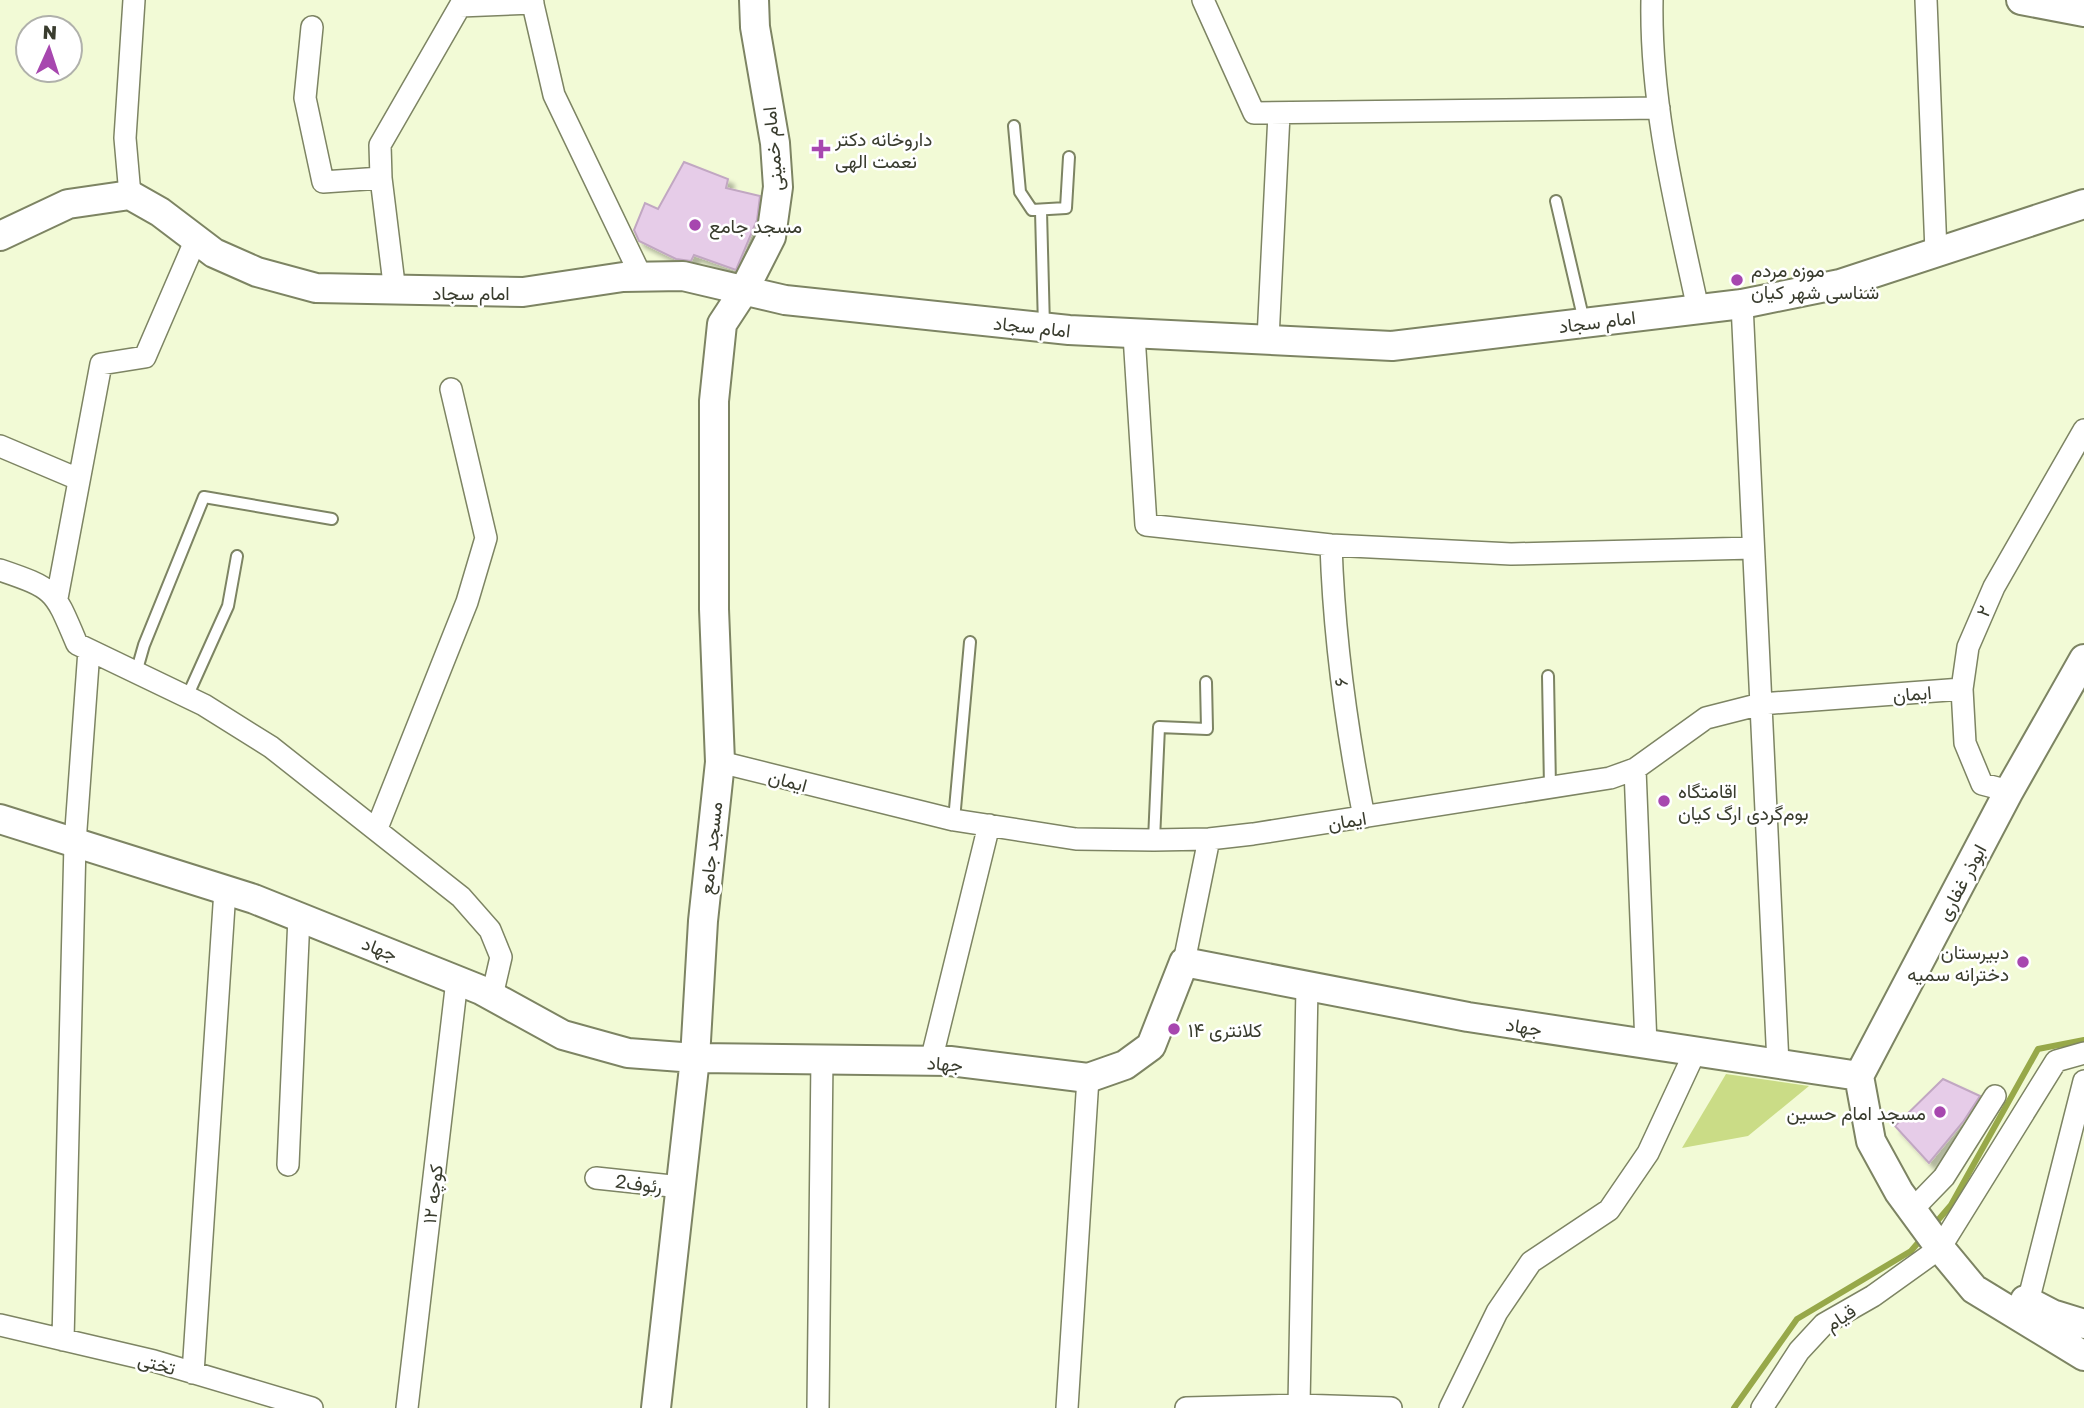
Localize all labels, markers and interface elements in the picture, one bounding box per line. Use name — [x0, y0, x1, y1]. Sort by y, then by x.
north arrow — [14, 14, 84, 84]
text: N — [42, 20, 58, 43]
street label: امام خمینی — [757, 106, 789, 192]
place label: داروخانه دکتر نعمت الهی — [834, 127, 932, 173]
marker: داروخانه دکتر نعمت الهی — [813, 141, 829, 157]
place label: مسجد جامع — [709, 214, 802, 240]
marker: مسجد جامع — [687, 217, 703, 233]
place label: موزه مردم شناسی شهر کیان — [1751, 258, 1879, 304]
marker: موزه مردم شناسی شهر کیان — [1729, 272, 1745, 288]
street label: امام سجاد — [432, 281, 510, 306]
street label: امام سجاد — [1557, 305, 1637, 339]
street label: امام سجاد — [992, 311, 1072, 343]
street label: ۲ — [1970, 602, 1996, 620]
street label: ۶ — [1328, 676, 1352, 688]
street label: ایمان — [1892, 680, 1933, 707]
street label: ایمان — [766, 764, 810, 797]
place label: اقامتگاه بوم‌گردی ارگ کیان — [1678, 779, 1809, 826]
marker: اقامتگاه بوم‌گردی ارگ کیان — [1656, 793, 1672, 809]
street label: مسجد جامع — [694, 800, 729, 896]
street label: ایمان — [1326, 806, 1368, 835]
street label: ابوذر غفاری — [1931, 840, 1992, 925]
street label: جهاد — [359, 931, 401, 966]
place label: دبیرستان دخترانه سمیه — [1907, 940, 2009, 986]
marker: دبیرستان دخترانه سمیه — [2015, 954, 2031, 970]
street label: جهاد — [1504, 1012, 1544, 1041]
place label: کلانتری ۱۴ — [1188, 1018, 1262, 1042]
marker: کلانتری ۱۴ — [1166, 1021, 1182, 1037]
street label: جهاد — [926, 1050, 964, 1077]
place label: مسجد امام حسین — [1786, 1101, 1926, 1126]
marker: مسجد امام حسین — [1932, 1104, 1948, 1120]
street label: کوچه ۱۲ — [417, 1163, 450, 1225]
street label: رئوف2 — [614, 1169, 664, 1198]
street label: قیام — [1820, 1299, 1861, 1337]
street label: تختی — [135, 1347, 178, 1380]

